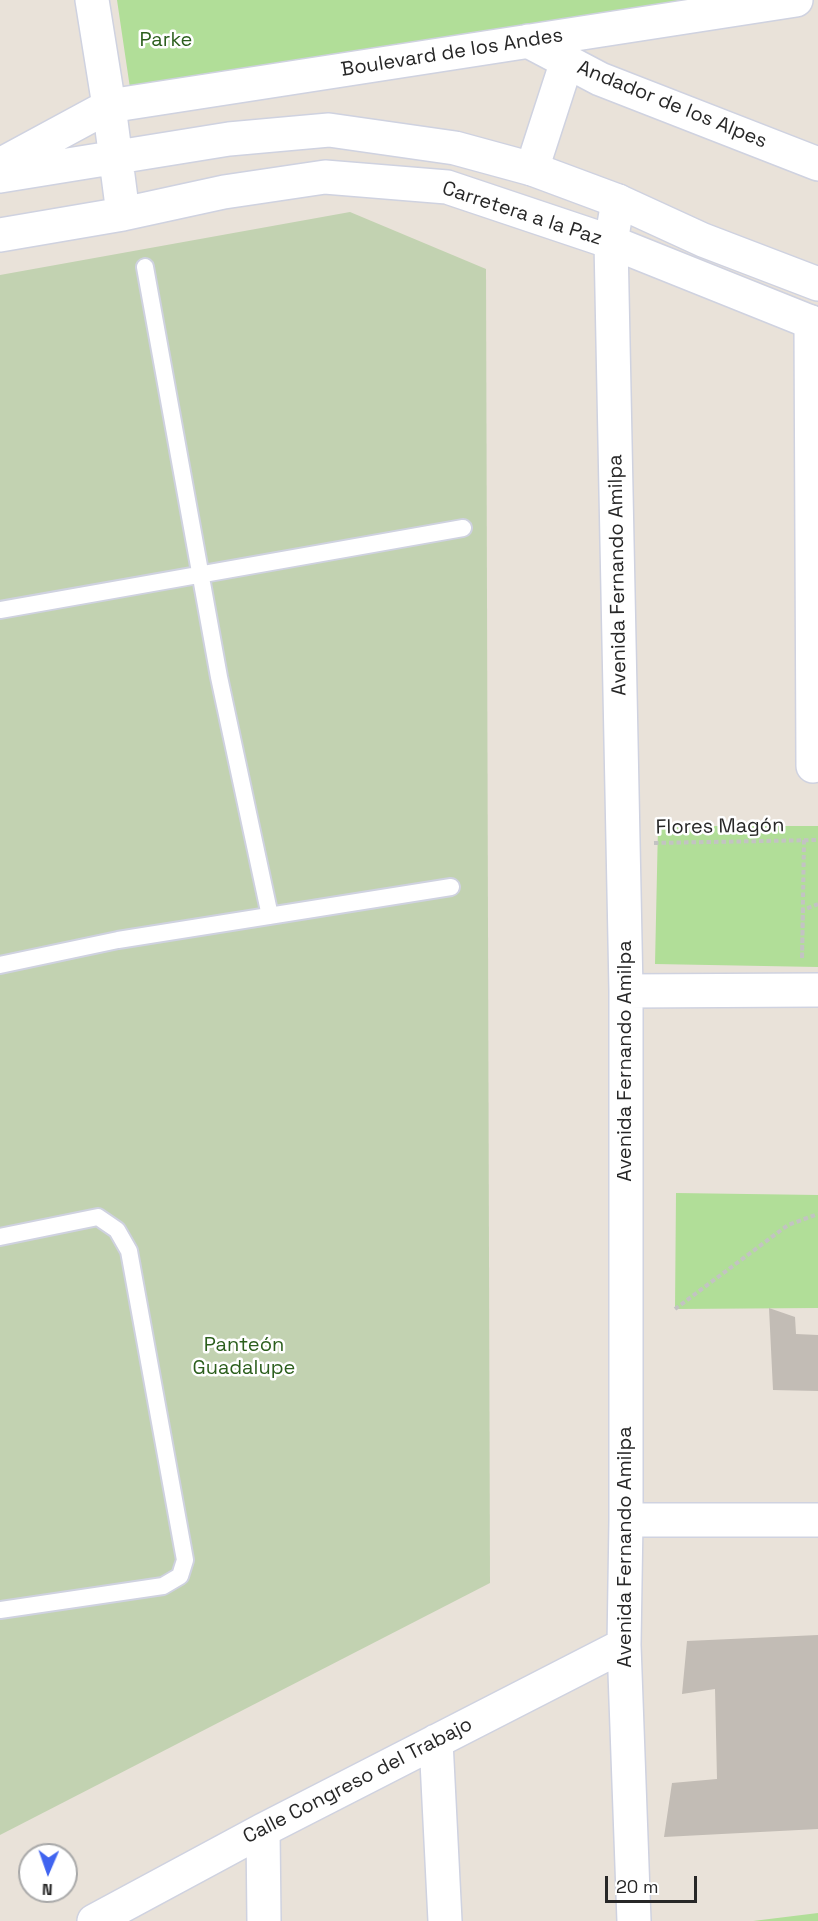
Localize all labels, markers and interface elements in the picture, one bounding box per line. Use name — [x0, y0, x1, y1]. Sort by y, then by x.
street label: Boulevard de los Andes — [339, 24, 565, 82]
park label: Parke — [140, 29, 192, 53]
street label: Andador de los Alpes — [574, 56, 770, 154]
street label: Carretera a la Paz — [439, 177, 605, 251]
street label: Avenida Fernando Amilpa — [604, 454, 632, 696]
street label: Flores Magón — [655, 814, 785, 840]
street label: Avenida Fernando Amilpa — [614, 940, 638, 1182]
park label: Panteón Guadalupe — [193, 1334, 295, 1381]
street label: Avenida Fernando Amilpa — [614, 1426, 638, 1668]
street label: Calle Congreso del Trabajo — [239, 1713, 477, 1849]
north arrow — [18, 1843, 78, 1903]
scale bar — [608, 1864, 700, 1902]
text: 20 m — [616, 1875, 659, 1898]
text: N — [42, 1879, 53, 1900]

